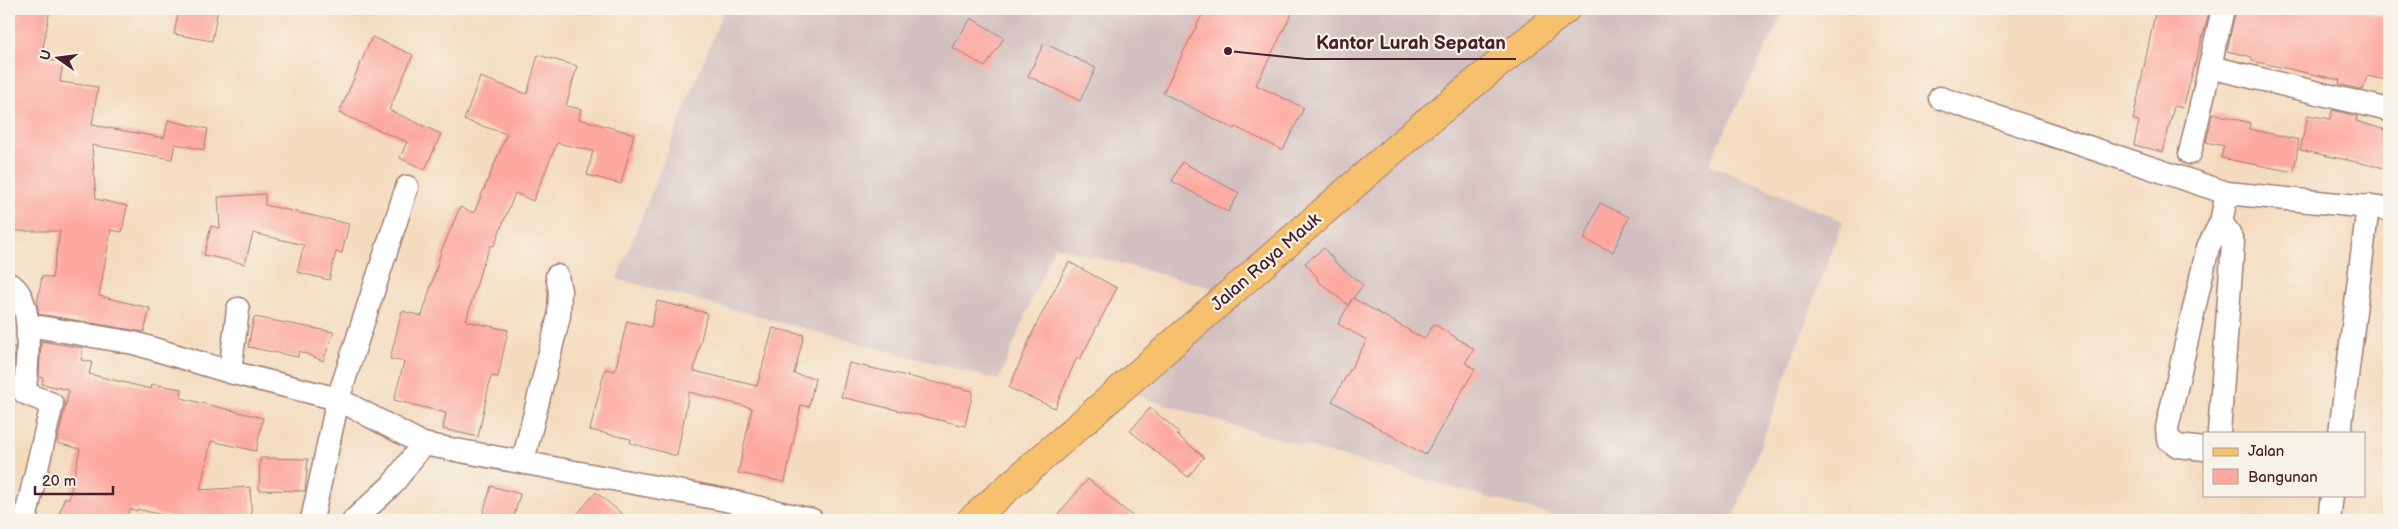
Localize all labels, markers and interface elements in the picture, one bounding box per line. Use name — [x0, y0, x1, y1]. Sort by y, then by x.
callout: Kantor Lurah Sepatan — [1306, 25, 1516, 59]
north arrow — [32, 32, 82, 82]
text: Kantor Lurah Sepatan — [1316, 32, 1506, 55]
text: U — [36, 48, 55, 62]
street label: Jalan Raya Mauk — [1207, 209, 1325, 315]
legend — [2203, 432, 2366, 496]
text: Jalan — [2248, 442, 2284, 461]
scale bar — [35, 464, 112, 496]
text: Bangunan — [2248, 468, 2318, 487]
text: 20 m — [42, 472, 76, 491]

